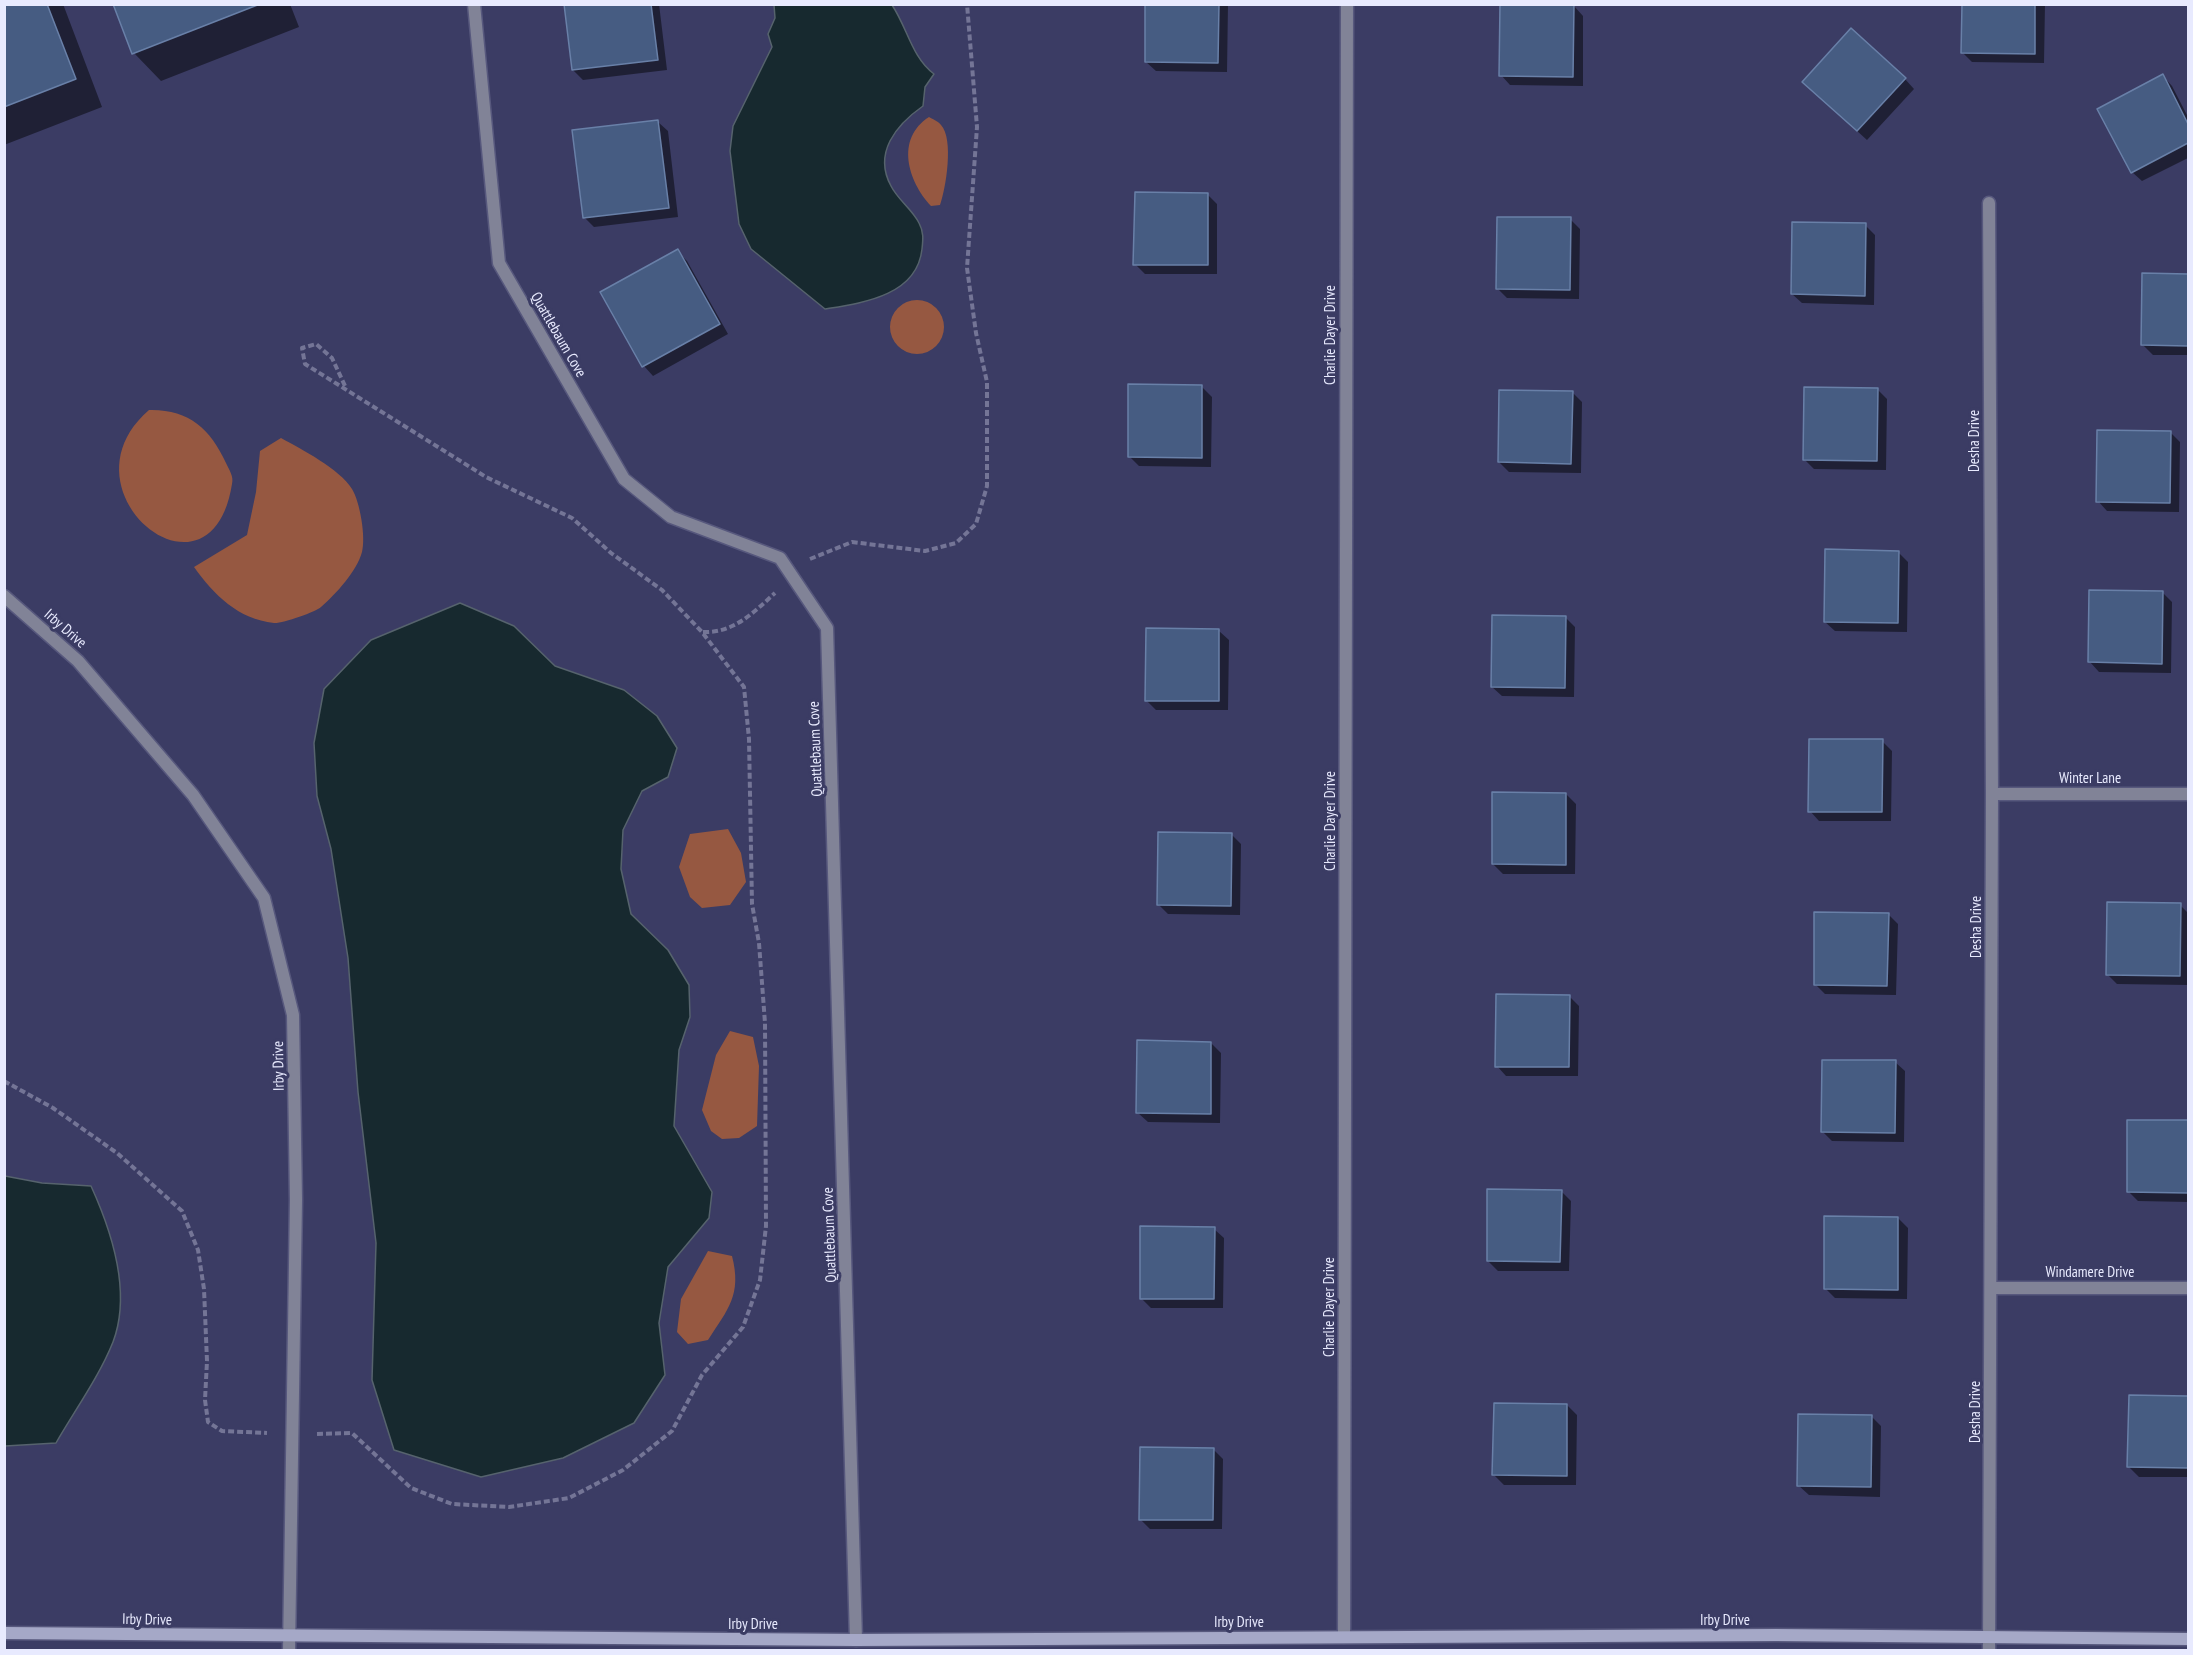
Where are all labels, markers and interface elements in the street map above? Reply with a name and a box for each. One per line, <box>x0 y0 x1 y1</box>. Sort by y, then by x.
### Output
street label: Charlie Dayer Drive <box>1322 285 1340 385</box>
street label: Quattlebaum Cove <box>526 289 590 381</box>
street label: Desha Drive <box>1966 410 1984 472</box>
street label: Irby Drive <box>40 606 90 652</box>
street label: Quattlebaum Cove <box>805 701 827 797</box>
street label: Winter Lane <box>2059 770 2121 788</box>
street label: Charlie Dayer Drive <box>1322 771 1340 871</box>
street label: Desha Drive <box>1968 896 1986 958</box>
street label: Irby Drive <box>270 1041 288 1091</box>
street label: Quattlebaum Cove <box>819 1187 841 1283</box>
street label: Charlie Dayer Drive <box>1321 1257 1339 1357</box>
street label: Windamere Drive <box>2045 1264 2135 1282</box>
street label: Desha Drive <box>1967 1381 1985 1443</box>
street label: Irby Drive <box>122 1611 172 1629</box>
street label: Irby Drive <box>1700 1612 1750 1630</box>
street label: Irby Drive <box>1214 1614 1264 1632</box>
street label: Irby Drive <box>728 1616 778 1634</box>

